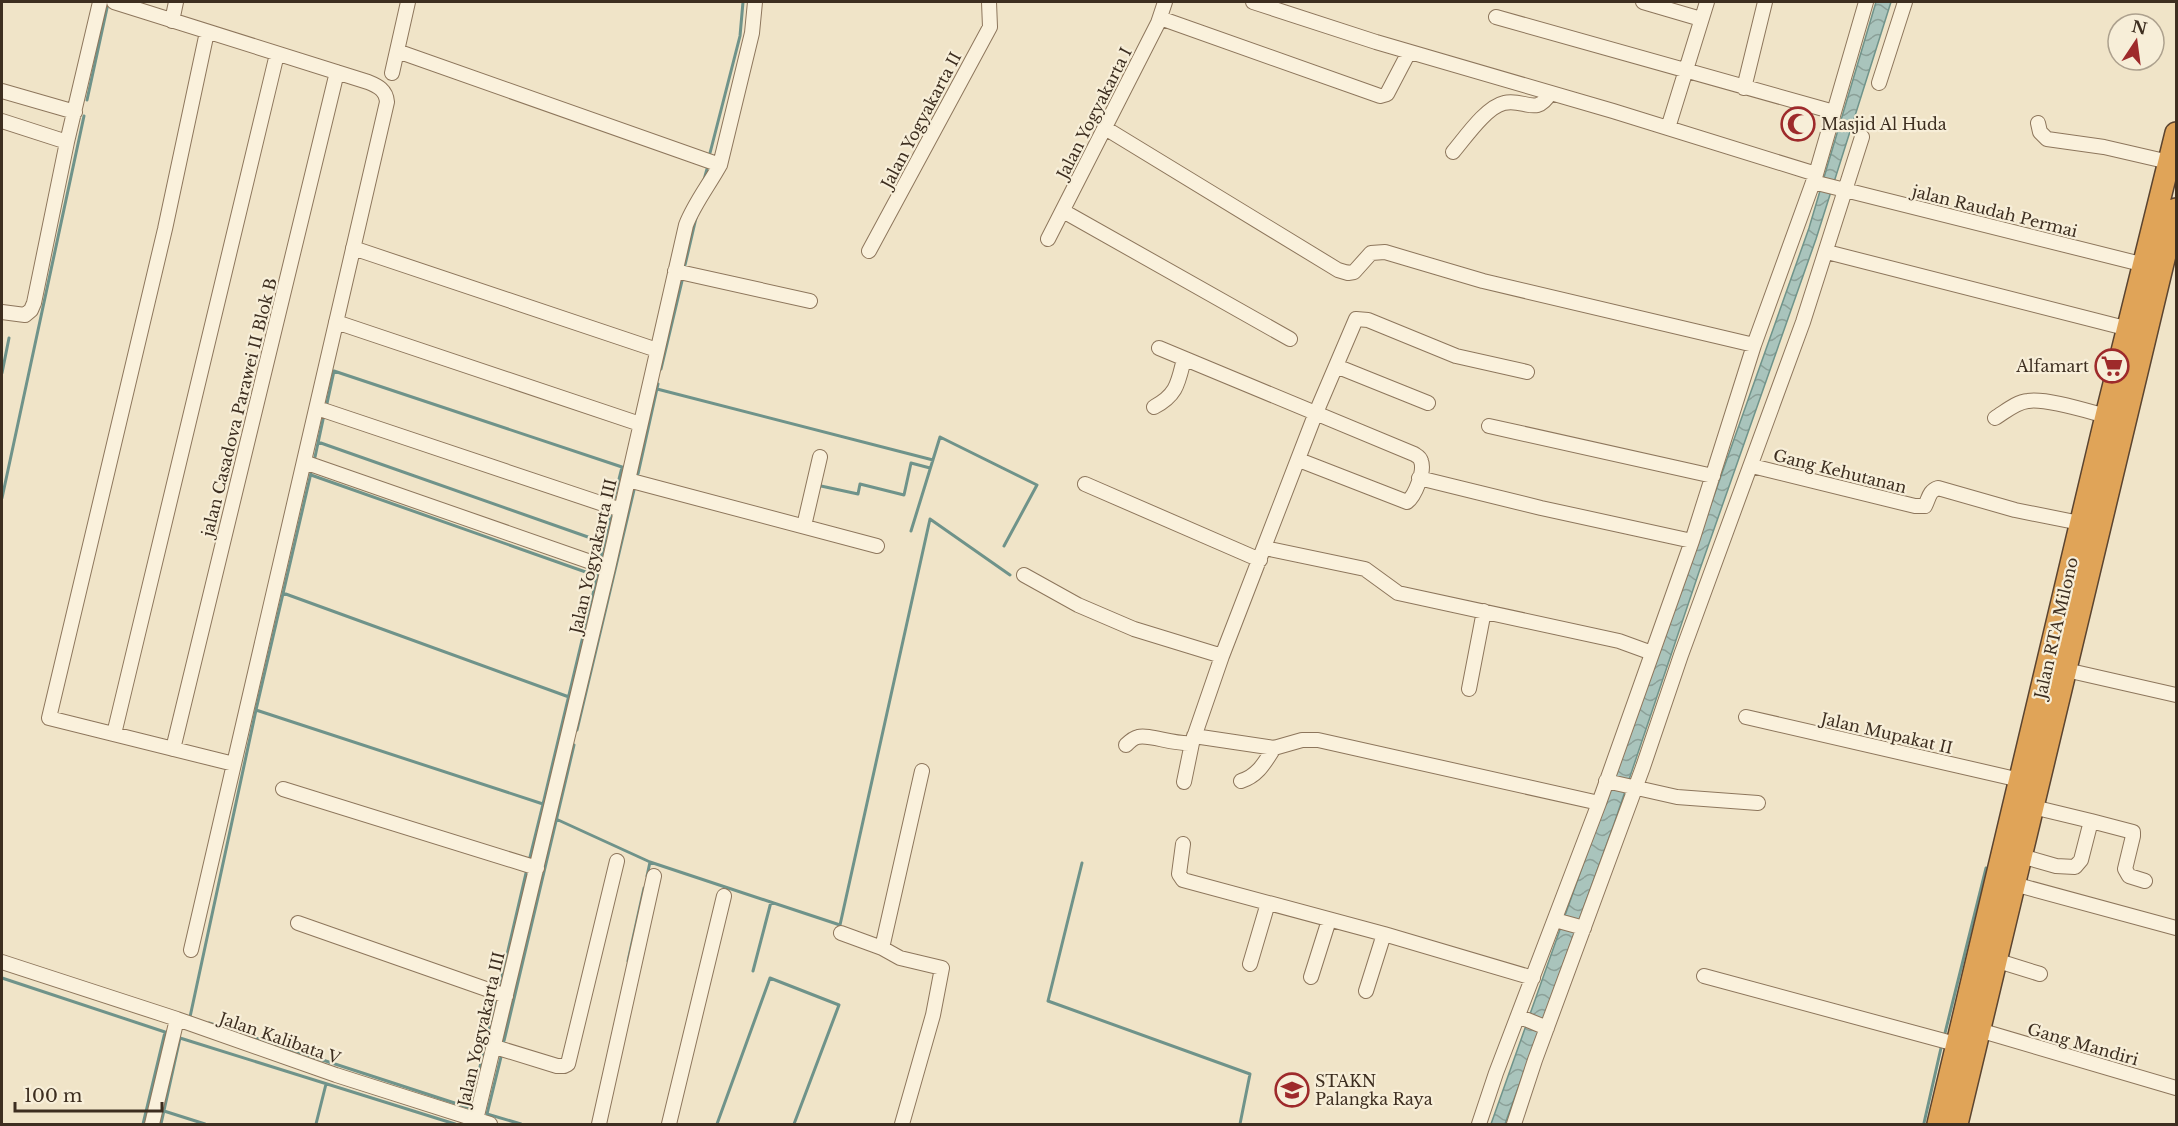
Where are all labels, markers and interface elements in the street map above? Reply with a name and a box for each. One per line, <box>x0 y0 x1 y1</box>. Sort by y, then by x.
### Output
north arrow <box>2106 12 2166 72</box>
text: N <box>2130 16 2149 39</box>
street label: Jalan Yogyakarta I <box>1051 44 1136 184</box>
street label: Jalan Yogyakarta II <box>876 48 965 193</box>
mosque icon: Masjid Al Huda <box>1780 106 1816 142</box>
place label: Masjid Al Huda <box>1821 114 1947 134</box>
street label: jalan Raudah Permai <box>1907 180 2080 241</box>
street label: jalan Casadova Parawei II Blok B <box>196 276 281 541</box>
supermarket icon: Alfamart <box>2094 348 2130 384</box>
place label: Alfamart <box>2015 356 2089 376</box>
street label: Gang Kehutanan <box>1771 445 1909 497</box>
street label: Jalan Yogyakarta III <box>565 477 621 637</box>
street label: Jalan RTA Milono <box>2030 555 2082 703</box>
street label: Jalan Mupakat II <box>1817 708 1955 758</box>
street label: Jalan Yogyakarta III <box>453 950 509 1110</box>
street label: Jalan Kalibata V <box>215 1007 344 1068</box>
street label: Gang Mandiri <box>2025 1019 2141 1070</box>
place label: STAKN Palangka Raya <box>1315 1071 1433 1109</box>
school or university icon: STAKN Palangka Raya <box>1274 1072 1310 1108</box>
scale bar <box>15 1075 162 1113</box>
text: 100 m <box>24 1085 82 1107</box>

